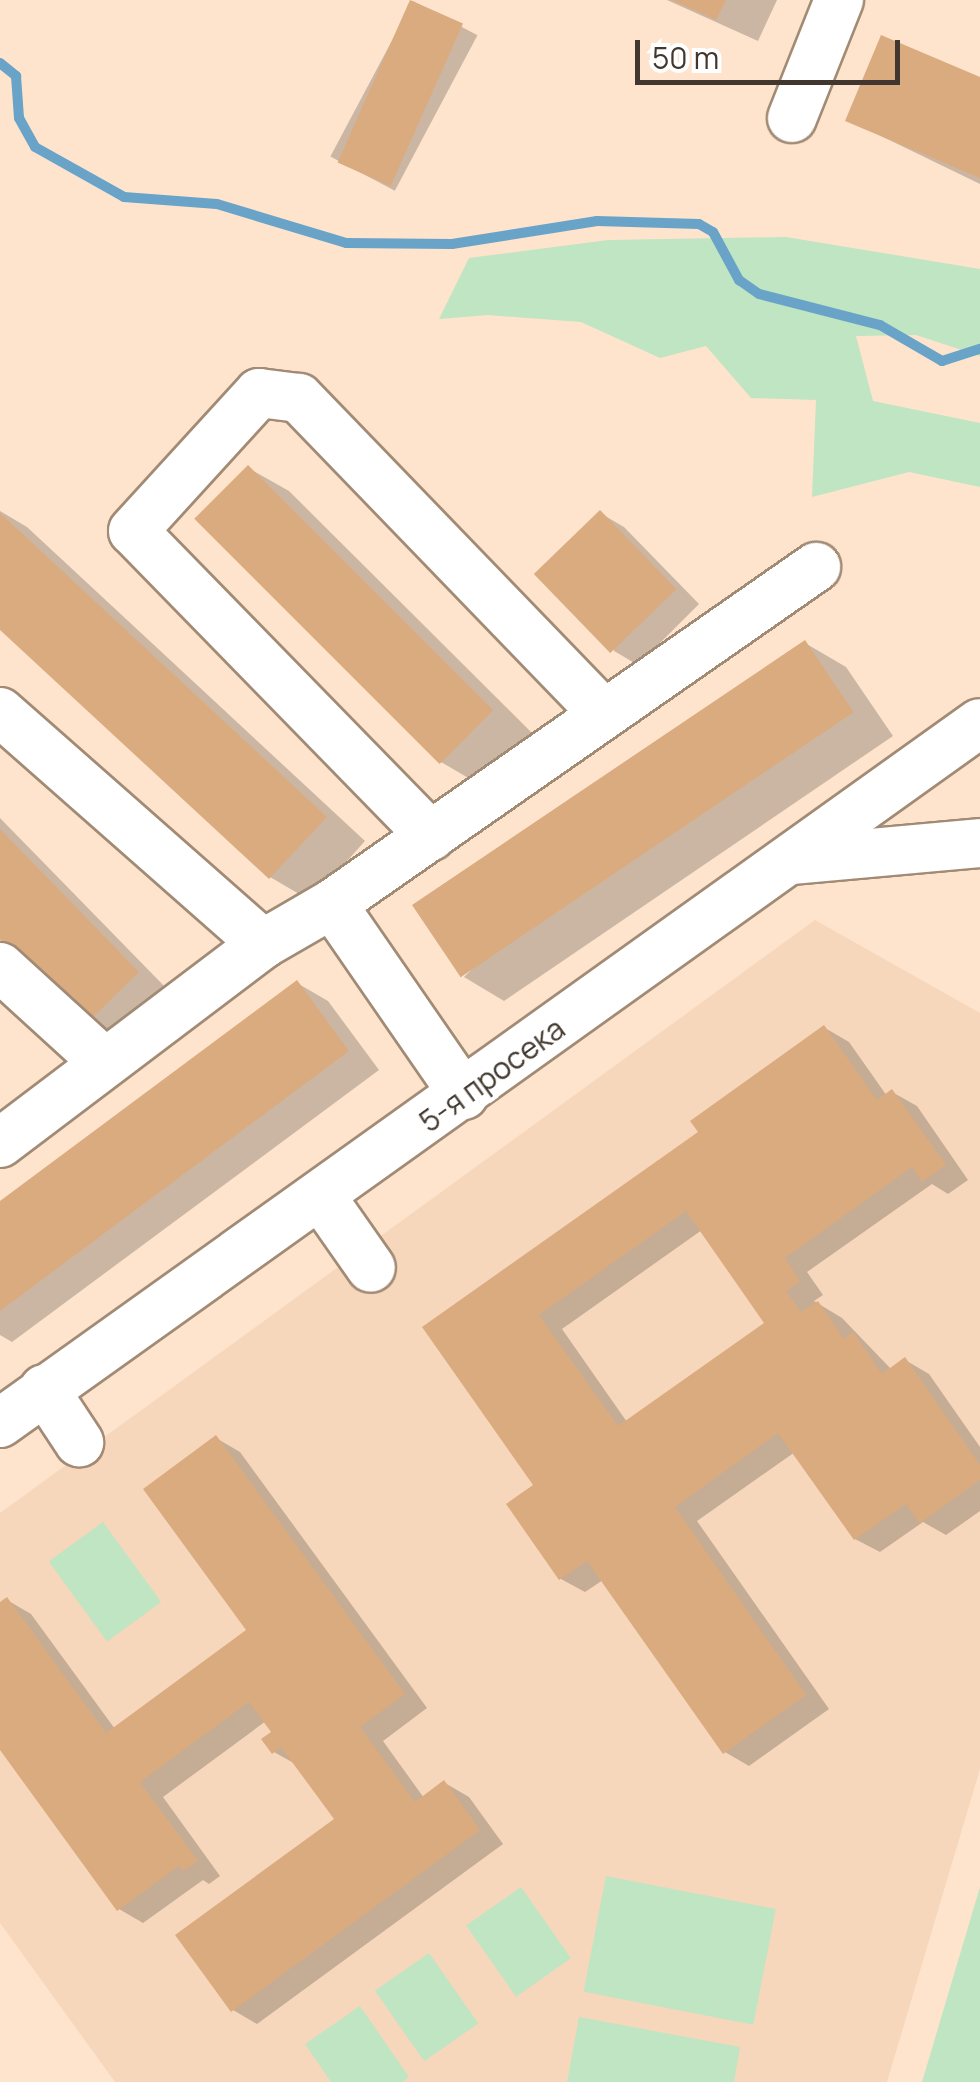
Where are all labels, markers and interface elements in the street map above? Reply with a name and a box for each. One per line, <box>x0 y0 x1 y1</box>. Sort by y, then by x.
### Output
scale bar <box>640 20 905 82</box>
text: 50 m <box>652 37 719 78</box>
street label: 5-я просека <box>412 1010 572 1140</box>

